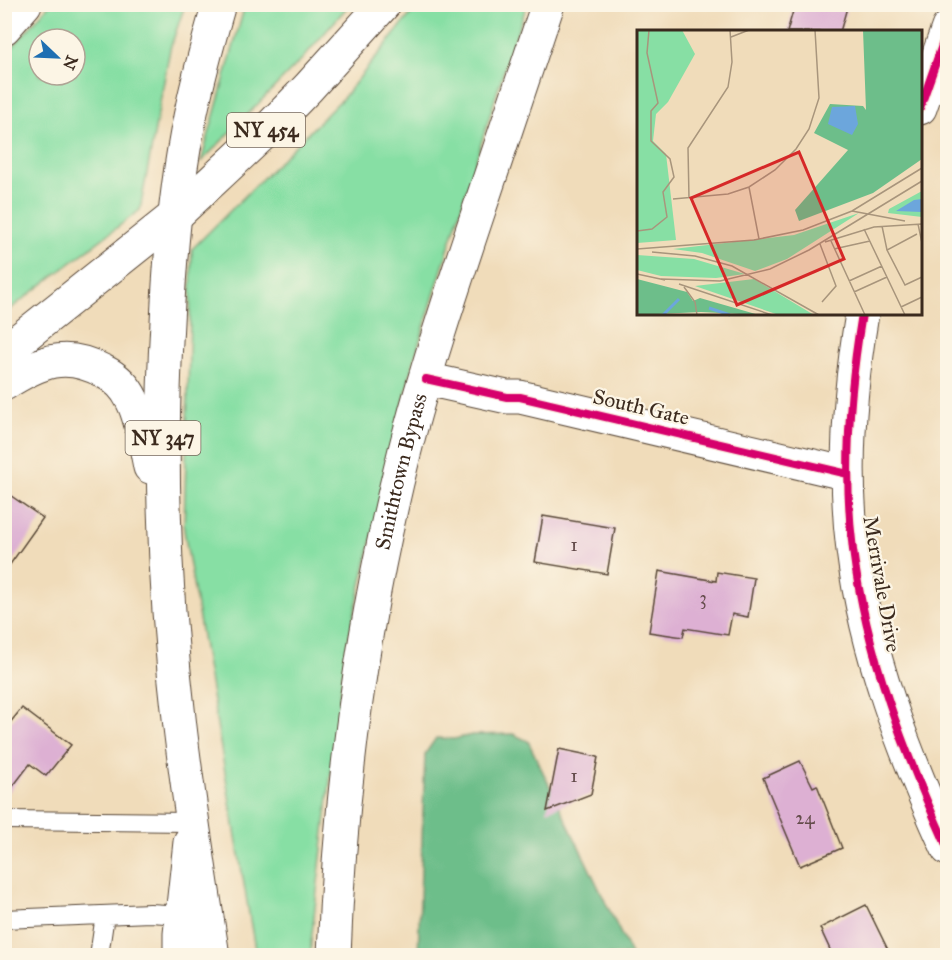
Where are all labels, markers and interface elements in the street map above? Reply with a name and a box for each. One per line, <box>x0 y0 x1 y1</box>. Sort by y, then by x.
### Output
north arrow <box>27 27 87 87</box>
inset map <box>637 30 922 315</box>
text: N <box>59 53 82 73</box>
road number: NY 454 <box>227 113 305 147</box>
street label: South Gate <box>590 383 692 431</box>
street label: Smithtown Bypass <box>369 390 433 552</box>
road number: NY 347 <box>126 421 201 455</box>
street label: Merrivale Drive <box>857 514 907 654</box>
house number: 1 <box>570 534 578 556</box>
house number: 3 <box>699 587 707 609</box>
house number: 1 <box>570 765 578 787</box>
house number: 24 <box>796 807 815 829</box>

